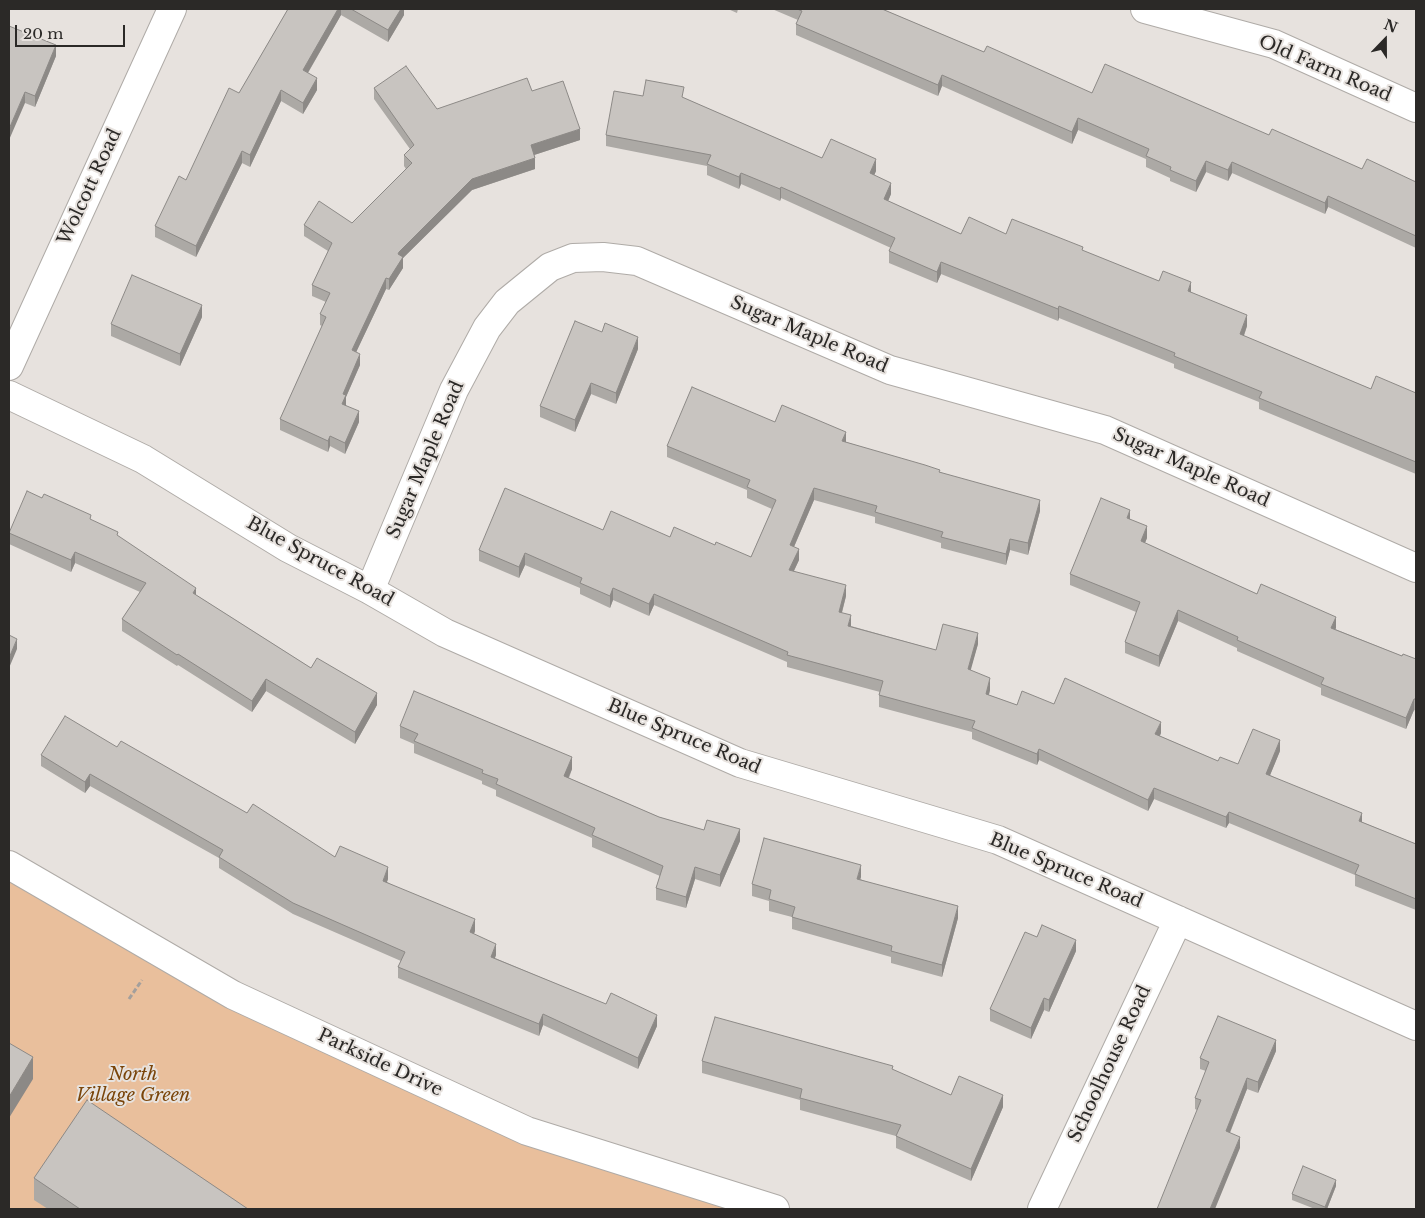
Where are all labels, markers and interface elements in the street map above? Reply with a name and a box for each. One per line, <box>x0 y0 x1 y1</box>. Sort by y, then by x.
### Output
scale bar <box>18 15 128 47</box>
north arrow <box>1360 15 1410 65</box>
text: N <box>1381 15 1400 37</box>
text: 20 m <box>23 24 63 43</box>
street label: Old Farm Road <box>1255 31 1395 107</box>
street label: Wolcott Road <box>54 126 126 248</box>
street label: Sugar Maple Road <box>727 292 891 378</box>
street label: Sugar Maple Road <box>383 378 469 542</box>
street label: Sugar Maple Road <box>1109 424 1273 512</box>
street label: Blue Spruce Road <box>243 513 397 611</box>
street label: Blue Spruce Road <box>604 695 764 779</box>
street label: Blue Spruce Road <box>986 829 1146 913</box>
street label: Schoolhouse Road <box>1064 982 1156 1146</box>
street label: Parkside Drive <box>314 1025 446 1101</box>
park label: North Village Green <box>76 1064 190 1106</box>

